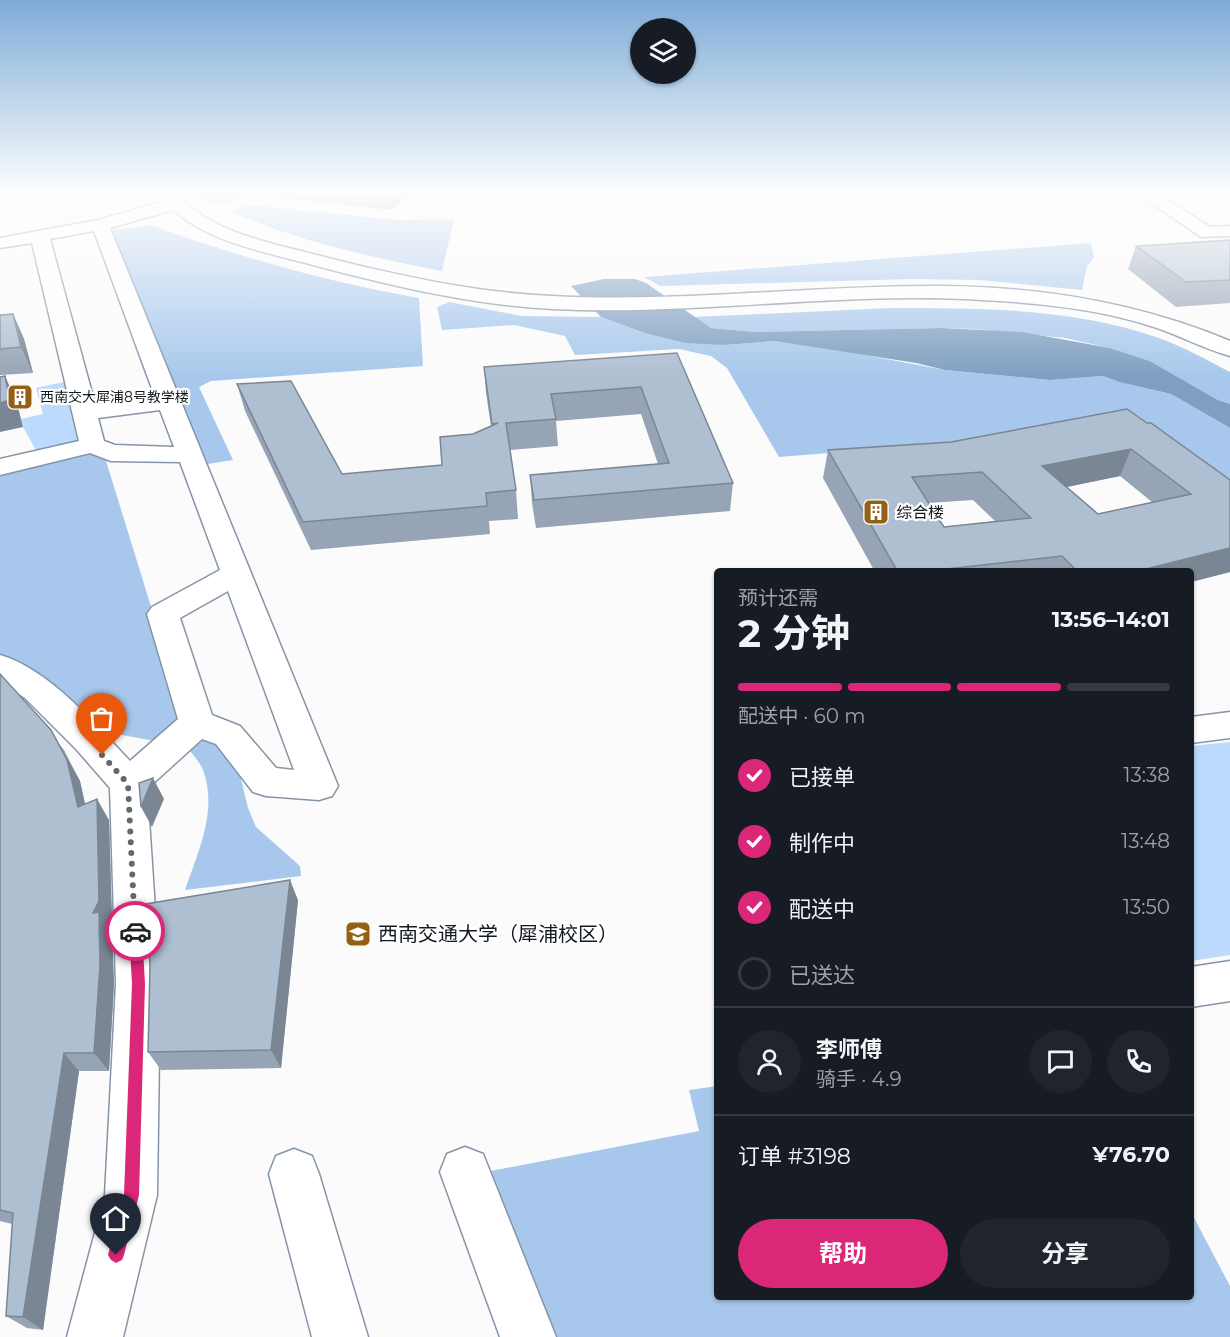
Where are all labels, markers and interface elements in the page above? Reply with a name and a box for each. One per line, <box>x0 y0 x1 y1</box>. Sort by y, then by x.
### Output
map controls <box>630 18 696 84</box>
button: layers <box>630 18 696 84</box>
building icon: 西南交大犀浦8号教学楼 <box>5 382 35 412</box>
place label: 西南交大犀浦8号教学楼 <box>40 388 189 406</box>
building icon: 综合楼 <box>861 497 891 527</box>
place label: 综合楼 <box>896 503 944 522</box>
text: 预计还需 <box>738 586 818 610</box>
text: 13:56–14:01 <box>1052 606 1170 633</box>
text: 2 分钟 <box>738 609 850 657</box>
pin <box>76 693 127 755</box>
icon: bag <box>85 702 118 735</box>
text: 配送中 · 60 m <box>738 704 865 728</box>
icon: check <box>738 759 771 792</box>
text: 13:38 <box>1123 763 1170 787</box>
text: 已接单 <box>789 764 855 791</box>
icon: check <box>738 825 771 858</box>
text: 13:48 <box>1121 829 1170 853</box>
text: 制作中 <box>789 830 855 857</box>
icon: check <box>738 891 771 924</box>
text: 13:50 <box>1123 895 1170 919</box>
text: 配送中 <box>789 896 855 923</box>
courier <box>105 901 165 961</box>
icon: car <box>119 915 152 948</box>
school or university icon: 西南交通大学（犀浦校区） <box>343 919 373 949</box>
place label: 西南交通大学（犀浦校区） <box>378 922 618 946</box>
text: 已送达 <box>789 962 855 989</box>
button: person <box>738 1030 801 1093</box>
button: chat <box>1029 1030 1092 1093</box>
button: phone <box>1107 1030 1170 1093</box>
text: 李师傅 <box>816 1036 882 1063</box>
text: 骑手 · 4.9 <box>816 1067 902 1091</box>
text: ¥76.70 <box>1092 1141 1170 1168</box>
text: 订单 #3198 <box>738 1143 851 1170</box>
pin <box>90 1193 141 1255</box>
icon: home <box>99 1202 132 1235</box>
button: 帮助 <box>738 1219 948 1288</box>
button: 分享 <box>960 1219 1170 1288</box>

